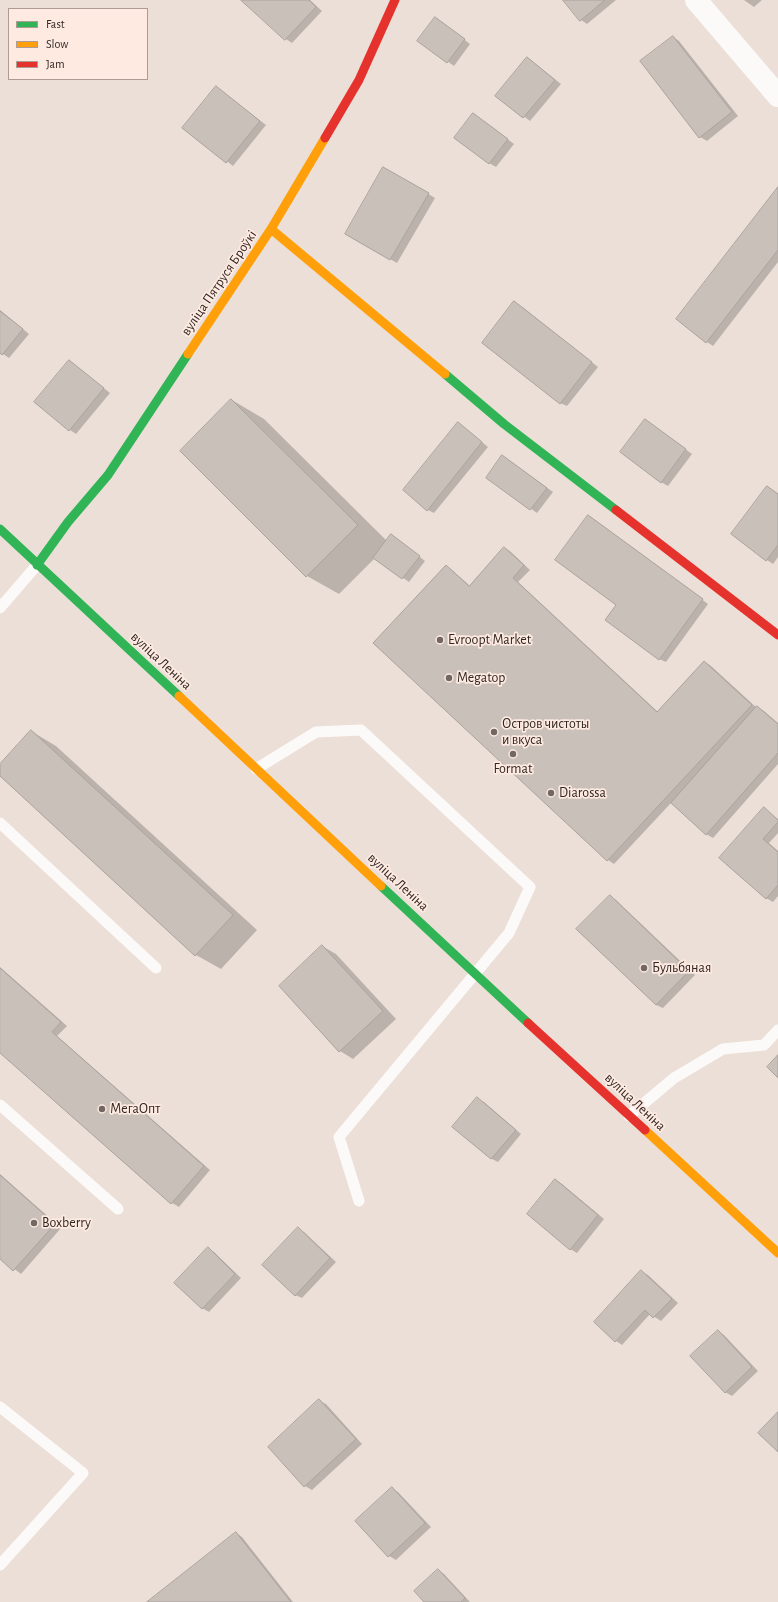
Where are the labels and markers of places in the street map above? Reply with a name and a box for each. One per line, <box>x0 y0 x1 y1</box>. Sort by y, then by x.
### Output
place label: Evroopt Market <box>448 632 531 648</box>
marker: Evroopt Market <box>435 635 445 645</box>
place label: Megatop <box>457 670 505 686</box>
marker: Megatop <box>444 673 454 683</box>
place label: Остров чистоты и вкуса <box>502 716 589 748</box>
marker: Остров чистоты и вкуса <box>489 727 499 737</box>
marker: Format <box>508 749 518 759</box>
place label: Format <box>494 761 532 777</box>
place label: Diarossa <box>559 785 606 801</box>
marker: Diarossa <box>546 788 556 798</box>
place label: Бульбяная <box>652 960 711 976</box>
marker: Бульбяная <box>639 963 649 973</box>
place label: МегаОпт <box>110 1101 160 1117</box>
marker: МегаОпт <box>97 1104 107 1114</box>
place label: Boxberry <box>42 1215 91 1231</box>
marker: Boxberry <box>29 1218 39 1228</box>

